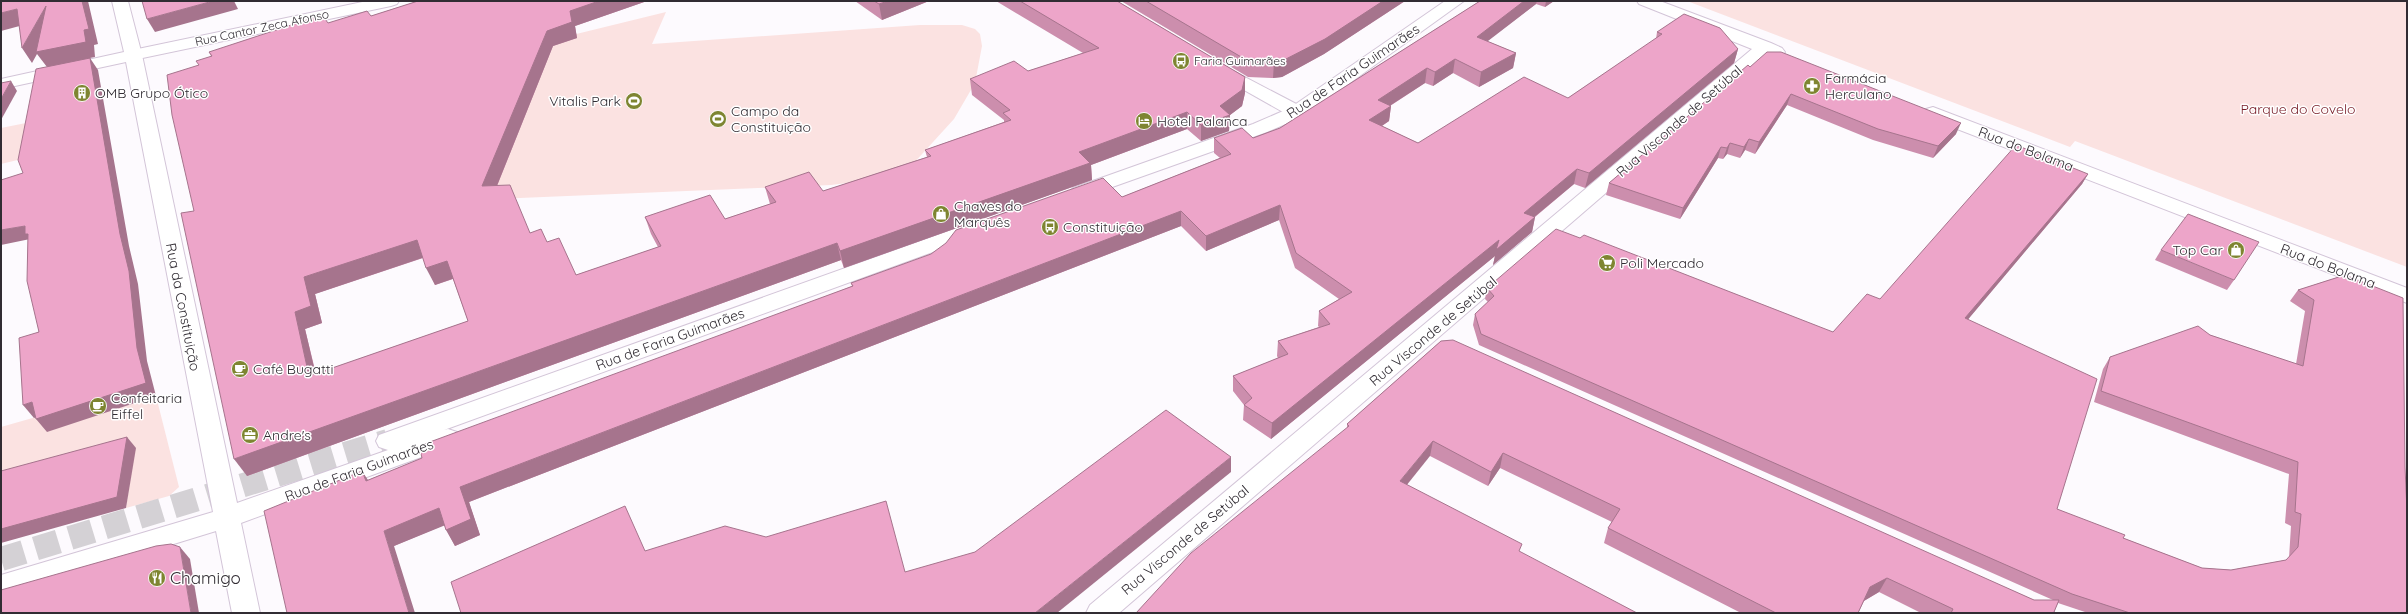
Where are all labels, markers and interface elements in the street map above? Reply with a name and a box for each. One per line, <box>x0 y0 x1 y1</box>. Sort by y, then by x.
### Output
street label: Rua Cantor Zeca Afonso <box>194 6 330 49</box>
street label: Rua de Faria Guimarães <box>1283 20 1423 122</box>
bus stop icon: Faria Guimarães <box>1171 51 1191 71</box>
place label: Faria Guimarães <box>1194 53 1286 68</box>
street label: Rua Visconde de Setúbal <box>1612 61 1746 181</box>
place label: Farmácia Herculano <box>1825 69 1892 103</box>
pharmacy icon: Farmácia Herculano <box>1802 76 1822 96</box>
building icon: OMB Grupo Ótico <box>72 83 92 103</box>
place label: OMB Grupo Ótico <box>95 84 208 102</box>
sports icon: Vitalis Park <box>624 91 644 111</box>
place label: Vitalis Park <box>549 92 621 110</box>
park label: Parque do Covelo <box>2240 100 2356 118</box>
place label: Campo da Constituição <box>731 102 811 136</box>
sports icon: Campo da Constituição <box>708 109 728 129</box>
hotel icon: Hotel Palanca <box>1134 111 1154 131</box>
place label: Hotel Palanca <box>1157 112 1247 130</box>
street label: Rua do Bolama <box>1976 123 2076 175</box>
place label: Chaves do Marquês <box>954 197 1022 231</box>
shop icon: Chaves do Marquês <box>931 204 951 224</box>
bus stop icon: Constituição <box>1040 217 1060 237</box>
place label: Constituição <box>1063 218 1143 236</box>
shop icon: Top Car <box>2226 240 2246 260</box>
street label: Rua do Bolama <box>2278 240 2378 292</box>
street label: Rua da Constituição <box>162 241 204 373</box>
place label: Top Car <box>2172 241 2224 259</box>
supermarket icon: Poli Mercado <box>1597 253 1617 273</box>
place label: Poli Mercado <box>1620 254 1704 272</box>
street label: Rua Visconde de Setúbal <box>1365 272 1501 390</box>
street label: Rua de Faria Guimarães <box>593 304 747 374</box>
cafe icon: Café Bugatti <box>230 359 250 379</box>
place label: Café Bugatti <box>253 360 333 378</box>
place label: Confeitaria Eiffel <box>111 389 182 423</box>
cafe icon: Confeitaria Eiffel <box>88 396 108 416</box>
office icon: Andre's <box>240 425 260 445</box>
place label: Andre's <box>263 426 311 444</box>
street label: Rua de Faria Guimarães <box>282 435 436 505</box>
street label: Rua Visconde de Setúbal <box>1117 481 1253 599</box>
place label: Chamigo <box>170 567 241 588</box>
restaurant icon: Chamigo <box>147 568 167 588</box>

